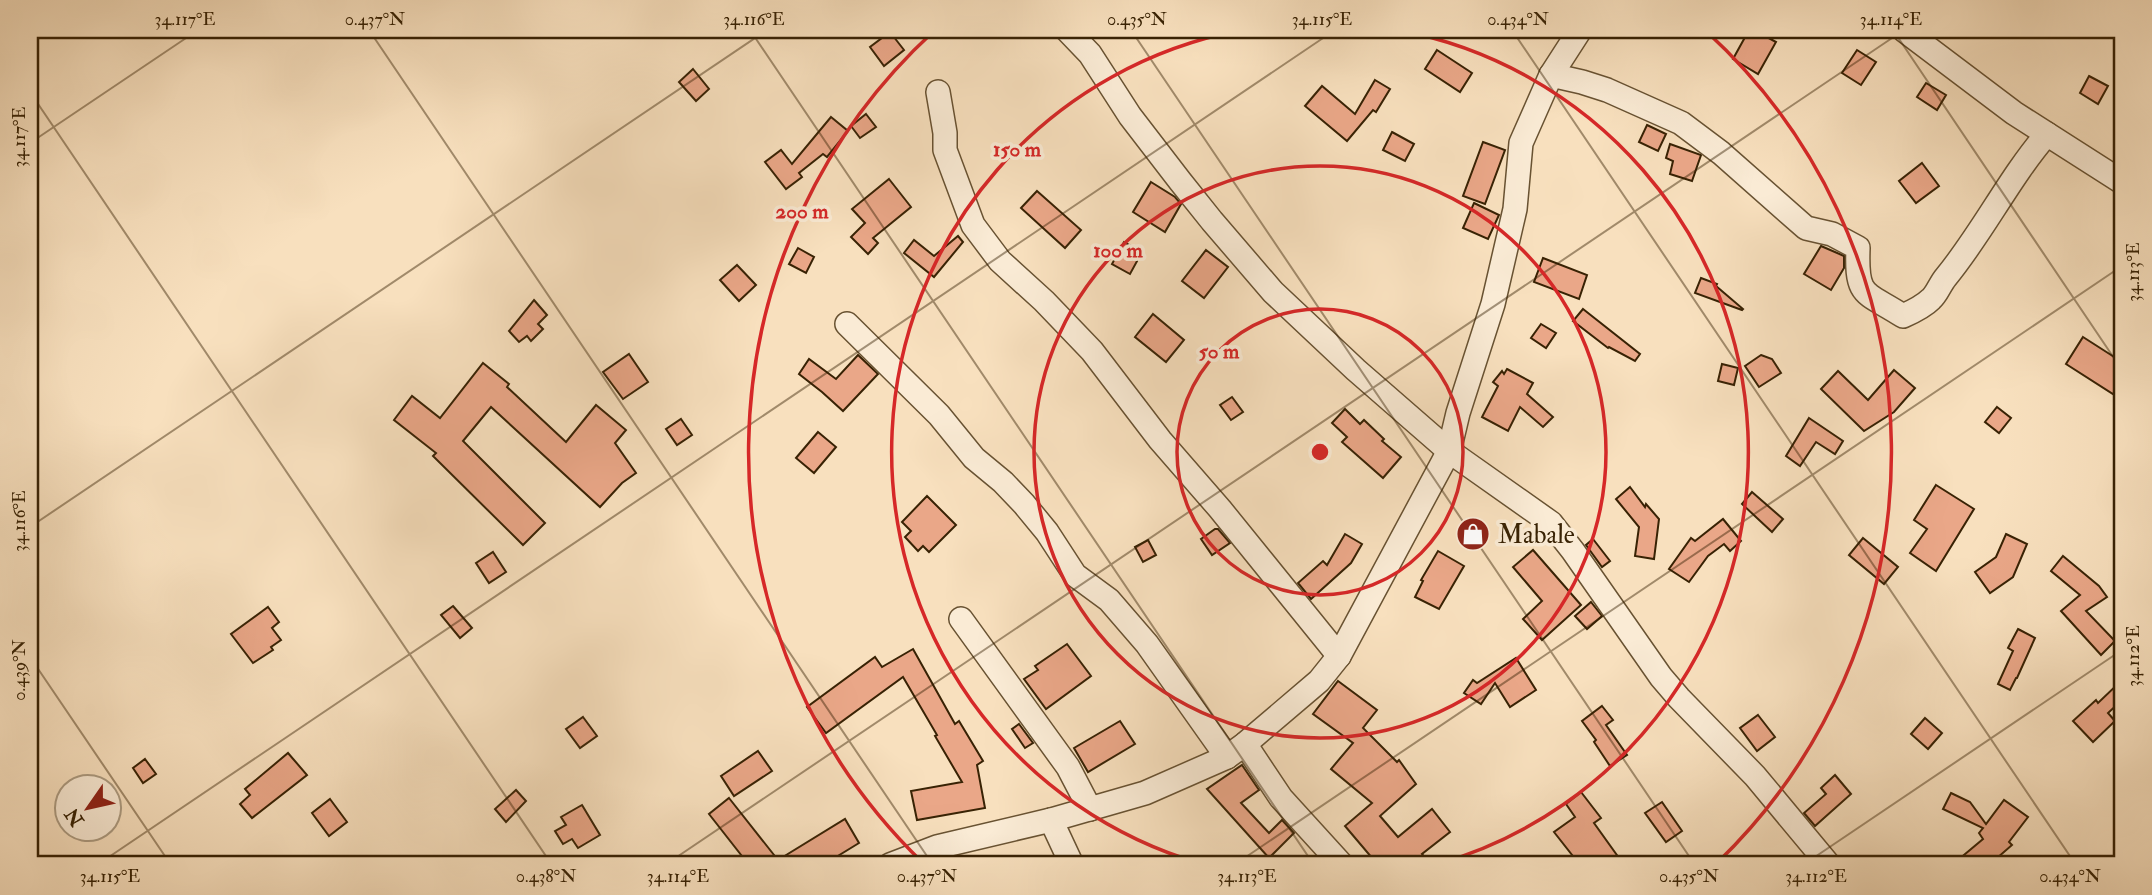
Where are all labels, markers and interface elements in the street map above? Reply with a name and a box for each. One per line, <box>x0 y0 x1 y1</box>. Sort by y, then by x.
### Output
text: 34.117°E <box>155 8 215 31</box>
text: 0.437°N <box>345 8 405 31</box>
text: 34.116°E <box>723 8 785 31</box>
text: 0.435°N <box>1107 8 1167 31</box>
text: 34.115°E <box>1292 8 1352 31</box>
text: 0.434°N <box>1487 8 1549 31</box>
text: 34.114°E <box>1860 8 1922 31</box>
text: 34.117°E <box>8 107 31 167</box>
text: 150 m <box>993 136 1042 163</box>
text: 200 m <box>776 198 829 225</box>
text: 100 m <box>1093 237 1144 264</box>
text: 34.113°E <box>2122 242 2145 302</box>
text: 50 m <box>1199 338 1240 365</box>
centre of rings <box>1308 440 1332 464</box>
text: 34.116°E <box>8 490 31 552</box>
shop icon: Mabale <box>1454 515 1492 553</box>
place label: Mabale <box>1498 519 1575 551</box>
text: 34.112°E <box>2122 625 2145 687</box>
text: 0.439°N <box>8 639 31 701</box>
north arrow <box>52 772 122 842</box>
text: N <box>59 802 90 832</box>
text: 34.115°E <box>80 865 140 888</box>
text: 0.438°N <box>516 865 576 888</box>
text: 34.114°E <box>647 865 709 888</box>
text: 0.437°N <box>897 865 957 888</box>
text: 34.113°E <box>1217 865 1277 888</box>
text: 0.435°N <box>1659 865 1719 888</box>
text: 34.112°E <box>1785 865 1847 888</box>
text: 0.434°N <box>2039 865 2101 888</box>

